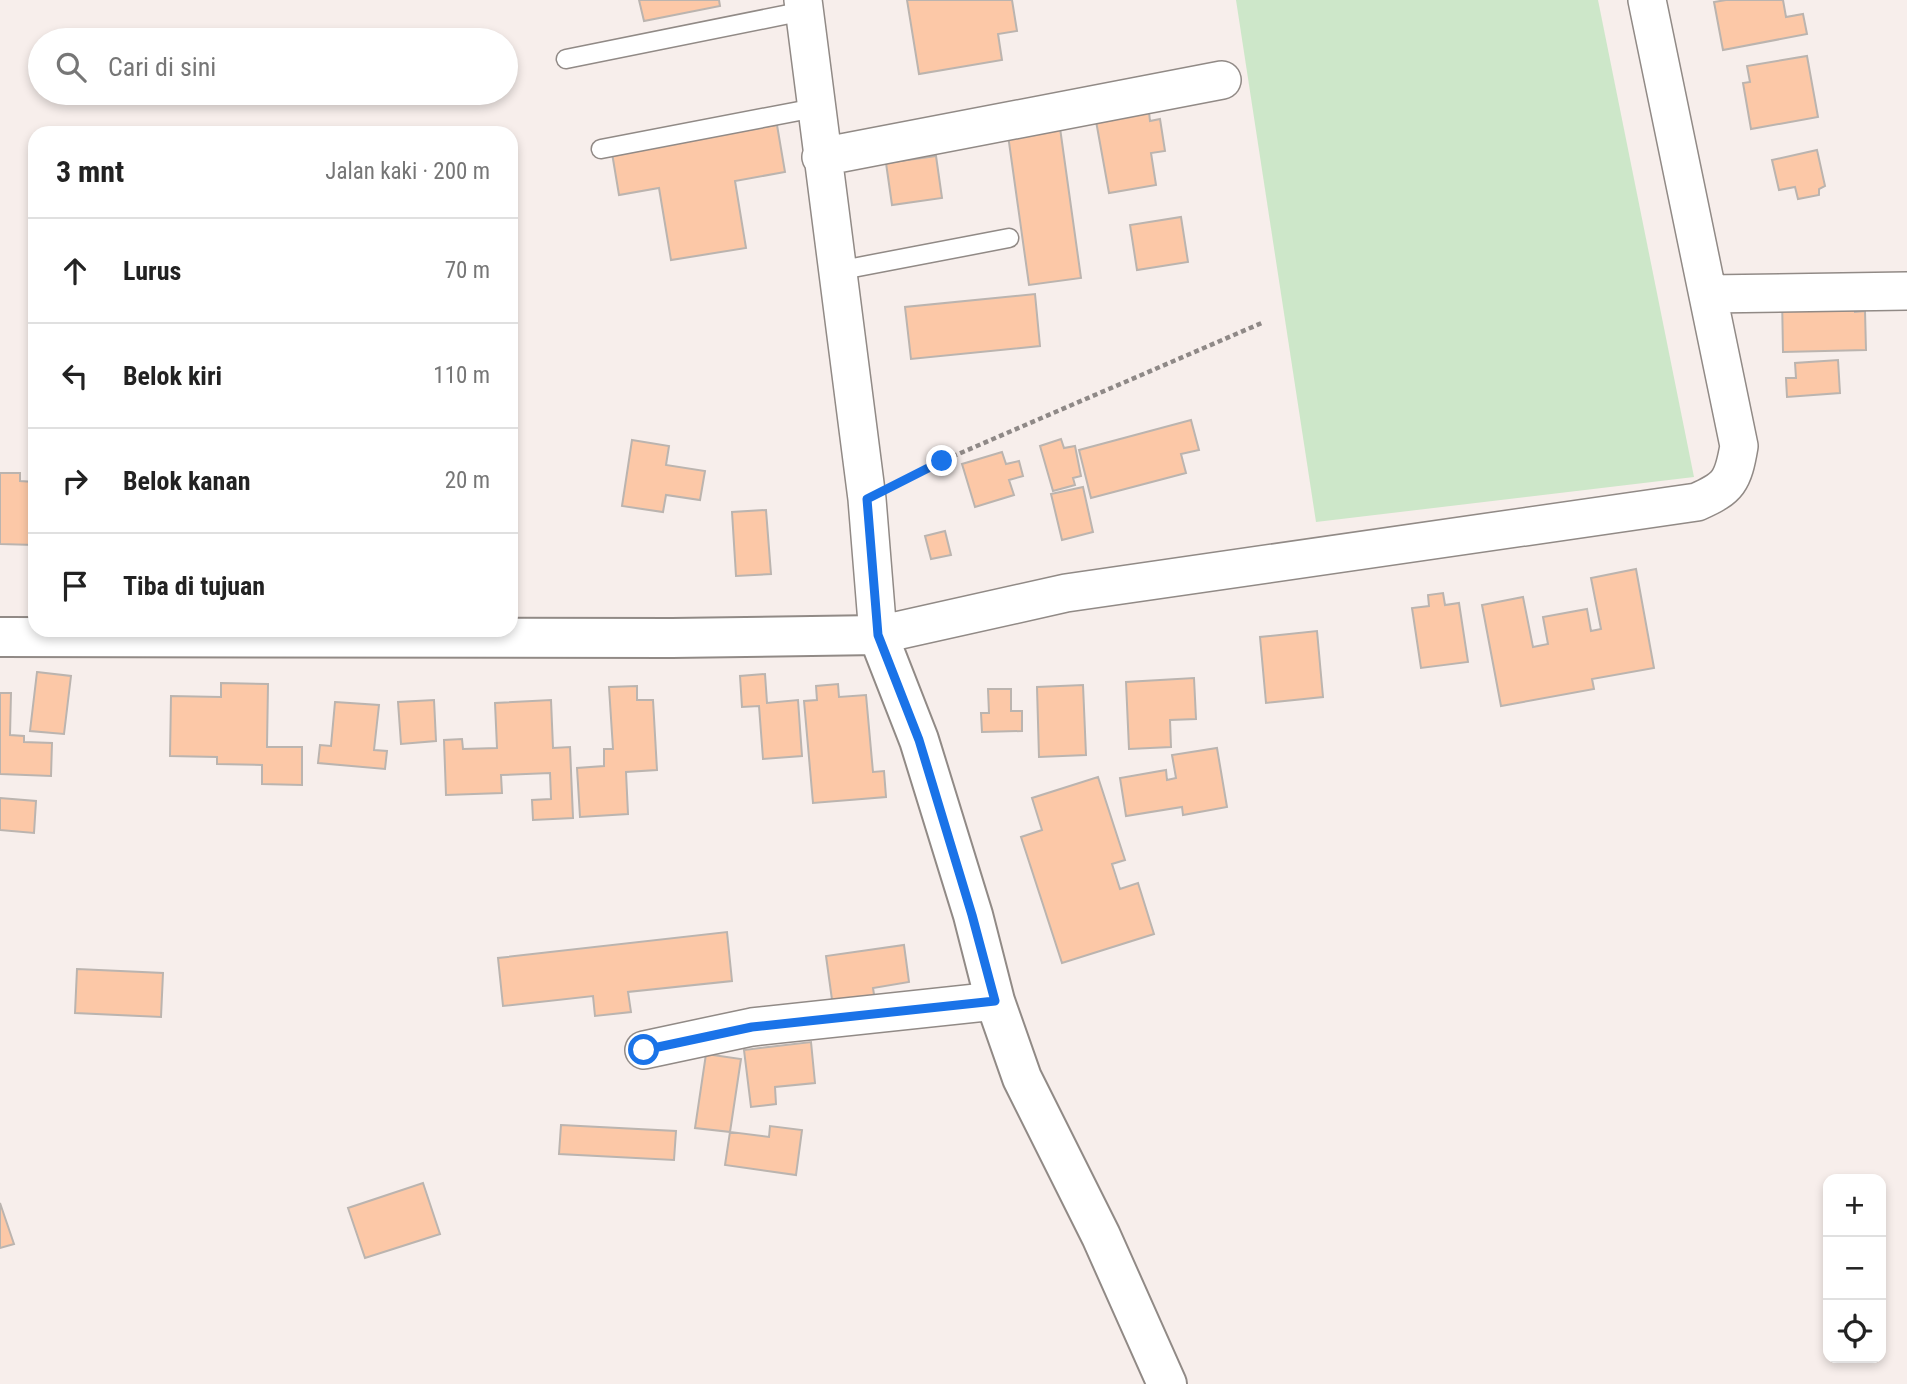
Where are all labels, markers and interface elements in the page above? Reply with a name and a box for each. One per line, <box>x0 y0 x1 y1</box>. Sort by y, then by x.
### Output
search box <box>28 28 518 105</box>
icon: search <box>52 48 90 86</box>
text: Cari di sini <box>108 52 216 82</box>
text: 3 mnt <box>56 154 124 189</box>
text: Jalan kaki · 200 m <box>325 158 490 185</box>
icon: ahead <box>56 252 94 290</box>
text: Lurus <box>123 256 181 286</box>
text: 70 m <box>445 257 490 284</box>
icon: left <box>56 357 94 395</box>
text: Belok kiri <box>123 361 222 391</box>
text: 110 m <box>433 362 490 389</box>
route end <box>926 445 957 476</box>
icon: right <box>56 462 94 500</box>
text: Belok kanan <box>123 466 250 496</box>
text: 20 m <box>445 467 490 494</box>
icon: arrive <box>56 567 94 605</box>
text: Tiba di tujuan <box>123 571 265 601</box>
route start <box>628 1034 659 1065</box>
map controls <box>1823 1174 1886 1363</box>
button: + <box>1823 1174 1886 1237</box>
button: − <box>1823 1237 1886 1300</box>
button: locate <box>1823 1300 1886 1363</box>

